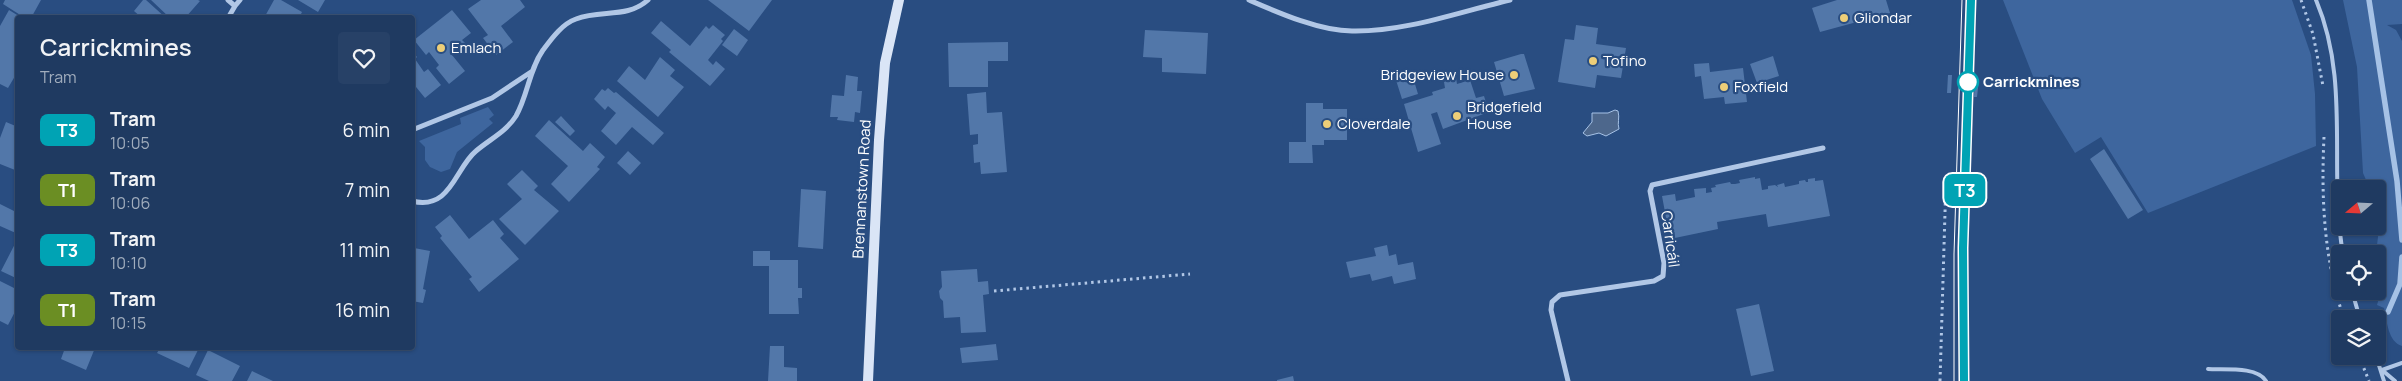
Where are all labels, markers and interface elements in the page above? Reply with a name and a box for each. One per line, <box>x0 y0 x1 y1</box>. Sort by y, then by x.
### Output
place label: Gliondar <box>1854 7 1913 28</box>
marker: Gliondar <box>1838 12 1850 24</box>
text: Carrickmines <box>40 30 192 63</box>
button: heart <box>338 32 390 84</box>
place label: Emlach <box>451 37 501 58</box>
marker: Emlach <box>435 42 447 54</box>
place label: Tofino <box>1603 50 1647 71</box>
marker: Tofino <box>1587 55 1599 67</box>
place label: Bridgeview House <box>1381 64 1504 85</box>
text: Tram <box>40 66 77 88</box>
marker: Bridgeview House <box>1508 69 1520 81</box>
marker: Carrickmines <box>1957 71 1979 93</box>
place label: Carrickmines <box>1983 71 2080 92</box>
place label: Foxfield <box>1734 76 1788 97</box>
marker: Foxfield <box>1718 81 1730 93</box>
place label: Bridgefield House <box>1467 96 1542 134</box>
text: Tram <box>110 106 156 132</box>
marker: Bridgefield House <box>1451 110 1463 122</box>
place label: Cloverdale <box>1337 113 1411 134</box>
text: 6 min <box>343 117 390 143</box>
text: T3 <box>57 118 78 142</box>
marker: Cloverdale <box>1321 118 1333 130</box>
street label: Brennanstown Road <box>847 119 876 259</box>
text: 10:05 <box>110 132 150 154</box>
text: Tram <box>110 166 156 192</box>
line badge: T3 <box>1942 174 1988 206</box>
text: 7 min <box>345 177 390 203</box>
text: T1 <box>58 178 77 202</box>
text: T3 <box>1954 178 1976 202</box>
north arrow <box>2331 180 2386 235</box>
map controls <box>2331 180 2386 365</box>
text: 10:06 <box>110 192 150 214</box>
street label: Carricáil <box>1656 209 1685 269</box>
text: Tram <box>110 226 156 252</box>
text: 11 min <box>340 237 390 263</box>
text: T3 <box>57 238 78 262</box>
button: locate <box>2331 245 2386 300</box>
text: 10:10 <box>110 252 147 274</box>
text: Tram <box>110 286 156 312</box>
text: 16 min <box>335 297 390 323</box>
text: T1 <box>58 298 77 322</box>
button: layers <box>2331 310 2386 365</box>
text: 10:15 <box>110 312 146 334</box>

